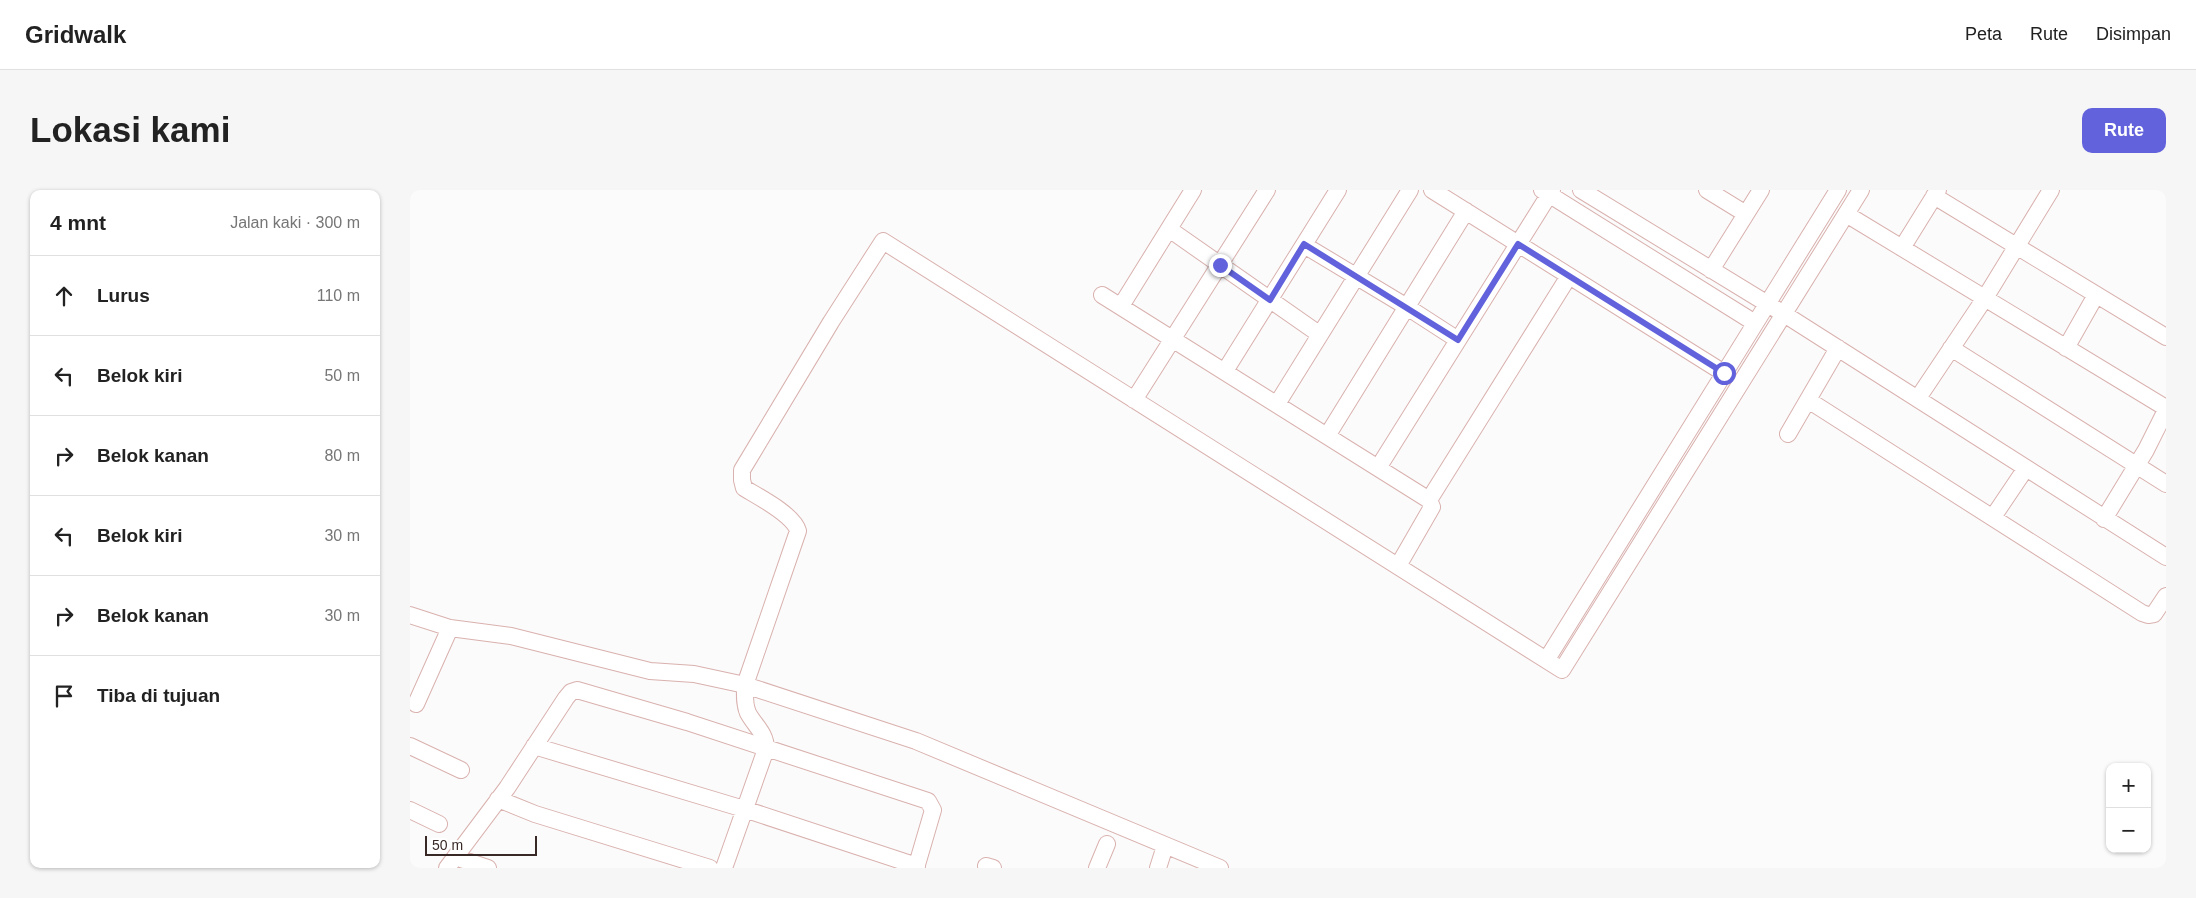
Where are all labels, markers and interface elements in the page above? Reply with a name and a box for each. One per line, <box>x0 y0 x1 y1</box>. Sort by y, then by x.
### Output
text: Gridwalk <box>25 21 126 48</box>
text: Peta <box>1965 24 2002 44</box>
text: Rute <box>2030 24 2068 44</box>
text: Disimpan <box>2096 24 2171 44</box>
button: Rute <box>2082 108 2166 153</box>
text: Lokasi kami <box>30 110 230 149</box>
text: 4 mnt <box>50 211 106 234</box>
text: Jalan kaki · 300 m <box>230 214 360 231</box>
route end <box>1209 254 1232 277</box>
icon: ahead <box>50 282 78 310</box>
text: Lurus <box>97 285 150 306</box>
text: 110 m <box>317 287 360 304</box>
icon: left <box>50 362 78 390</box>
route start <box>1713 362 1736 385</box>
text: Belok kiri <box>97 365 183 386</box>
text: 50 m <box>324 367 360 384</box>
icon: right <box>50 442 78 470</box>
text: Belok kanan <box>97 445 209 466</box>
text: 80 m <box>324 447 360 464</box>
icon: left <box>50 522 78 550</box>
text: Belok kiri <box>97 525 183 546</box>
text: 30 m <box>324 527 360 544</box>
icon: right <box>50 602 78 630</box>
text: Belok kanan <box>97 605 209 626</box>
text: 30 m <box>324 607 360 624</box>
icon: arrive <box>50 682 78 710</box>
text: Tiba di tujuan <box>97 685 220 706</box>
map controls <box>2106 763 2151 853</box>
button: + <box>2106 763 2151 808</box>
button: − <box>2106 808 2151 853</box>
scale bar <box>425 833 538 856</box>
text: 50 m <box>432 837 463 853</box>

